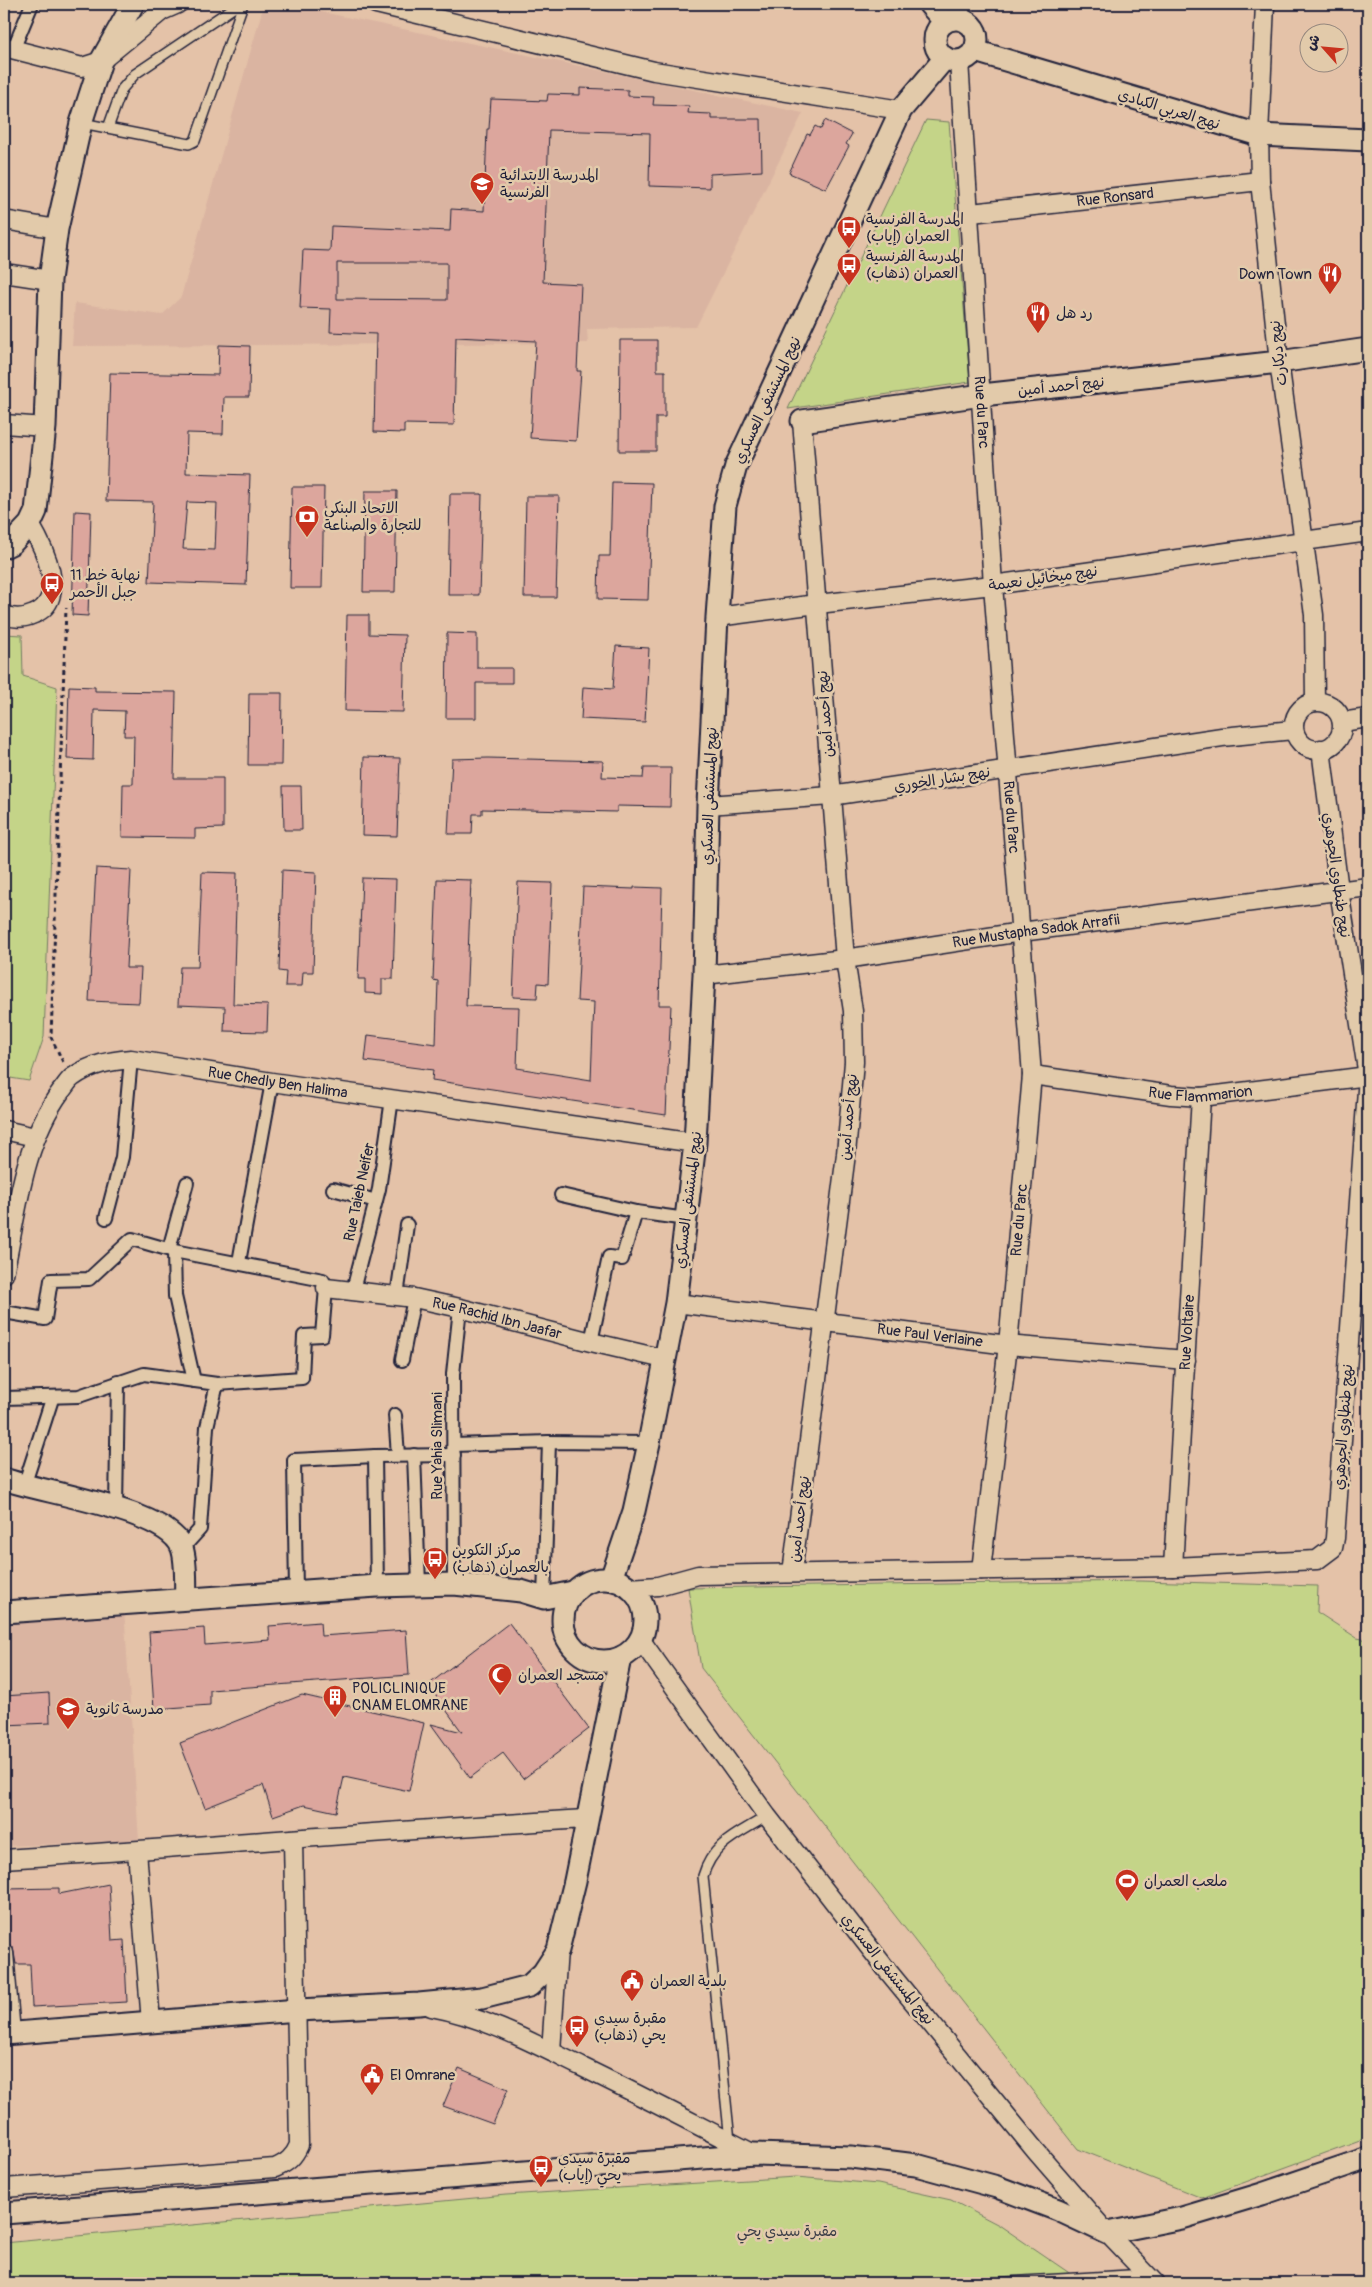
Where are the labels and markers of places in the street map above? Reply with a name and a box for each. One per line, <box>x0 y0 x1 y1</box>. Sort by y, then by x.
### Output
place label: المدرسة الابتدائية الفرنسية <box>500 166 599 202</box>
school or university icon: المدرسة الابتدائية الفرنسية <box>469 171 495 205</box>
place label: المدرسة الفرنسية العمران (إياب) <box>866 210 964 246</box>
bus stop icon: المدرسة الفرنسية العمران (إياب) <box>836 215 862 249</box>
place label: المدرسة الفرنسية العمران (ذهاب) <box>866 247 964 283</box>
bus stop icon: المدرسة الفرنسية العمران (ذهاب) <box>836 252 862 286</box>
restaurant icon: Down Town <box>1317 261 1343 295</box>
place label: Down Town <box>1239 265 1312 284</box>
restaurant icon: رد هل <box>1025 300 1051 334</box>
place label: رد هل <box>1056 304 1093 323</box>
place label: الاتحاد البنكي للتجارة والصناعة <box>324 499 421 535</box>
bank icon: الاتحاد البنكي للتجارة والصناعة <box>294 504 320 538</box>
place label: نهاية خط 11 جبل الأحمر <box>68 566 140 602</box>
bus stop icon: نهاية خط 11 جبل الأحمر <box>39 571 65 605</box>
place label: مركز التكوين بالعمران (ذهاب) <box>452 1541 549 1577</box>
bus stop icon: مركز التكوين بالعمران (ذهاب) <box>422 1546 448 1580</box>
mosque icon: مسجد العمران <box>487 1662 513 1696</box>
place label: مسجد العمران <box>518 1666 604 1685</box>
place label: POLICLINIQUE CNAM ELOMRANE <box>352 1679 468 1715</box>
building icon: POLICLINIQUE CNAM ELOMRANE <box>322 1684 348 1718</box>
school or university icon: مدرسة ثانوية <box>55 1696 81 1730</box>
place label: مدرسة ثانوية <box>86 1700 164 1719</box>
sports icon: ملعب العمران <box>1114 1868 1140 1902</box>
place label: ملعب العمران <box>1144 1872 1228 1891</box>
public building icon: بلدية العمران <box>619 1968 645 2002</box>
place label: بلدية العمران <box>650 1972 727 1991</box>
place label: مقبرة سيدي يحي (ذهاب) <box>594 2009 667 2048</box>
bus stop icon: مقبرة سيدي يحي (ذهاب) <box>564 2014 590 2048</box>
public building icon: El Omrane <box>359 2062 385 2096</box>
place label: El Omrane <box>390 2066 456 2085</box>
place label: مقبرة سيدي يحي (إياب) <box>558 2149 631 2188</box>
bus stop icon: مقبرة سيدي يحي (إياب) <box>528 2154 554 2188</box>

